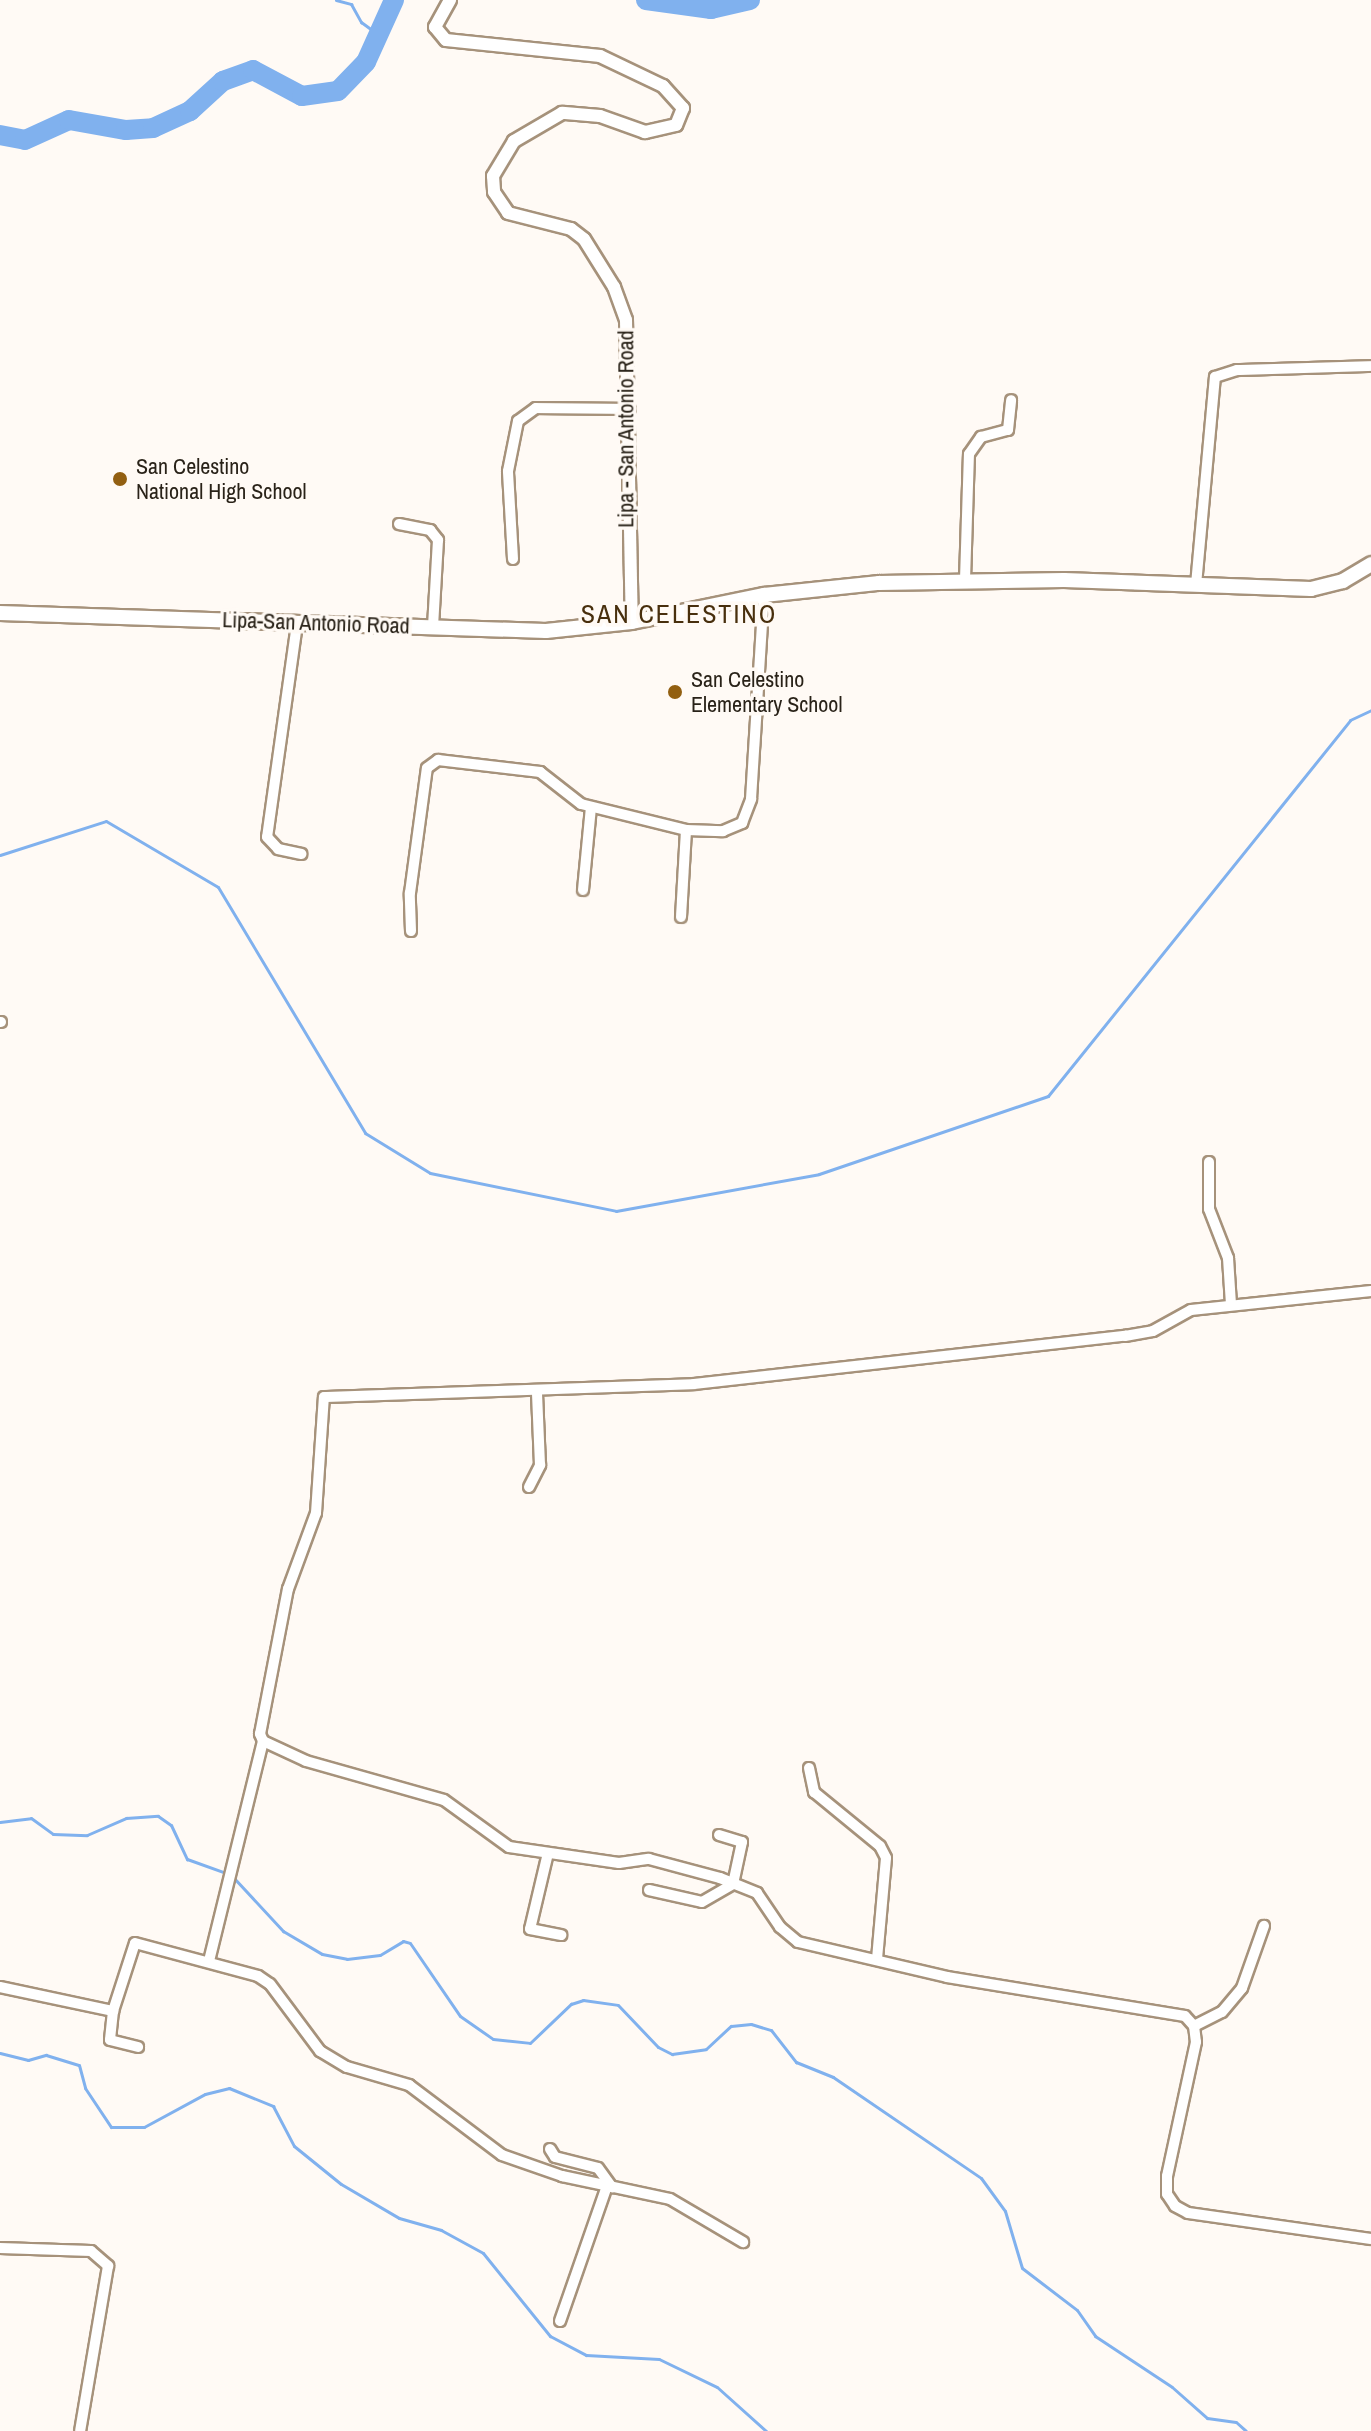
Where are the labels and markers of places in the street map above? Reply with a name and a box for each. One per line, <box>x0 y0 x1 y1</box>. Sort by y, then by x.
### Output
place label: San Celestino National High School <box>136 453 306 504</box>
marker: San Celestino National High School <box>111 470 129 488</box>
place label: San Celestino Elementary School <box>691 666 842 718</box>
marker: San Celestino Elementary School <box>666 683 684 701</box>

